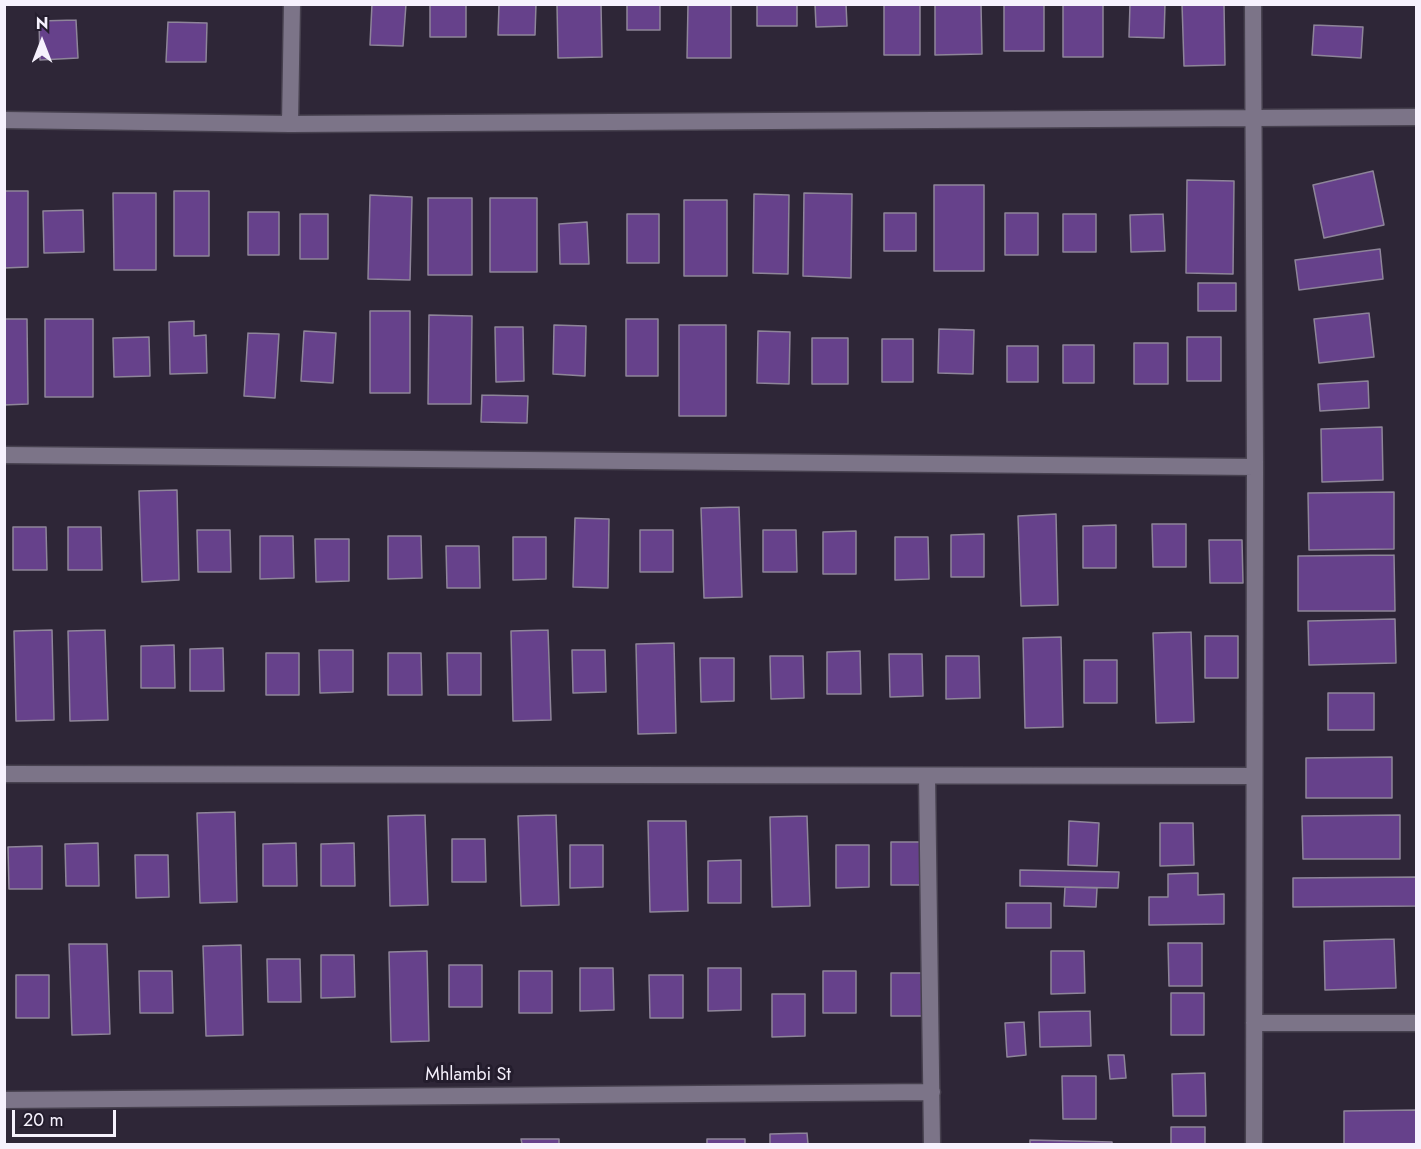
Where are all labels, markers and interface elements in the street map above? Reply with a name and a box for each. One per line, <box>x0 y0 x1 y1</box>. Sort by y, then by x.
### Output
north arrow <box>12 12 72 72</box>
text: N <box>36 12 48 35</box>
street label: Mhlambi St <box>425 1065 511 1087</box>
scale bar <box>15 1098 118 1136</box>
text: 20 m <box>23 1107 63 1133</box>

